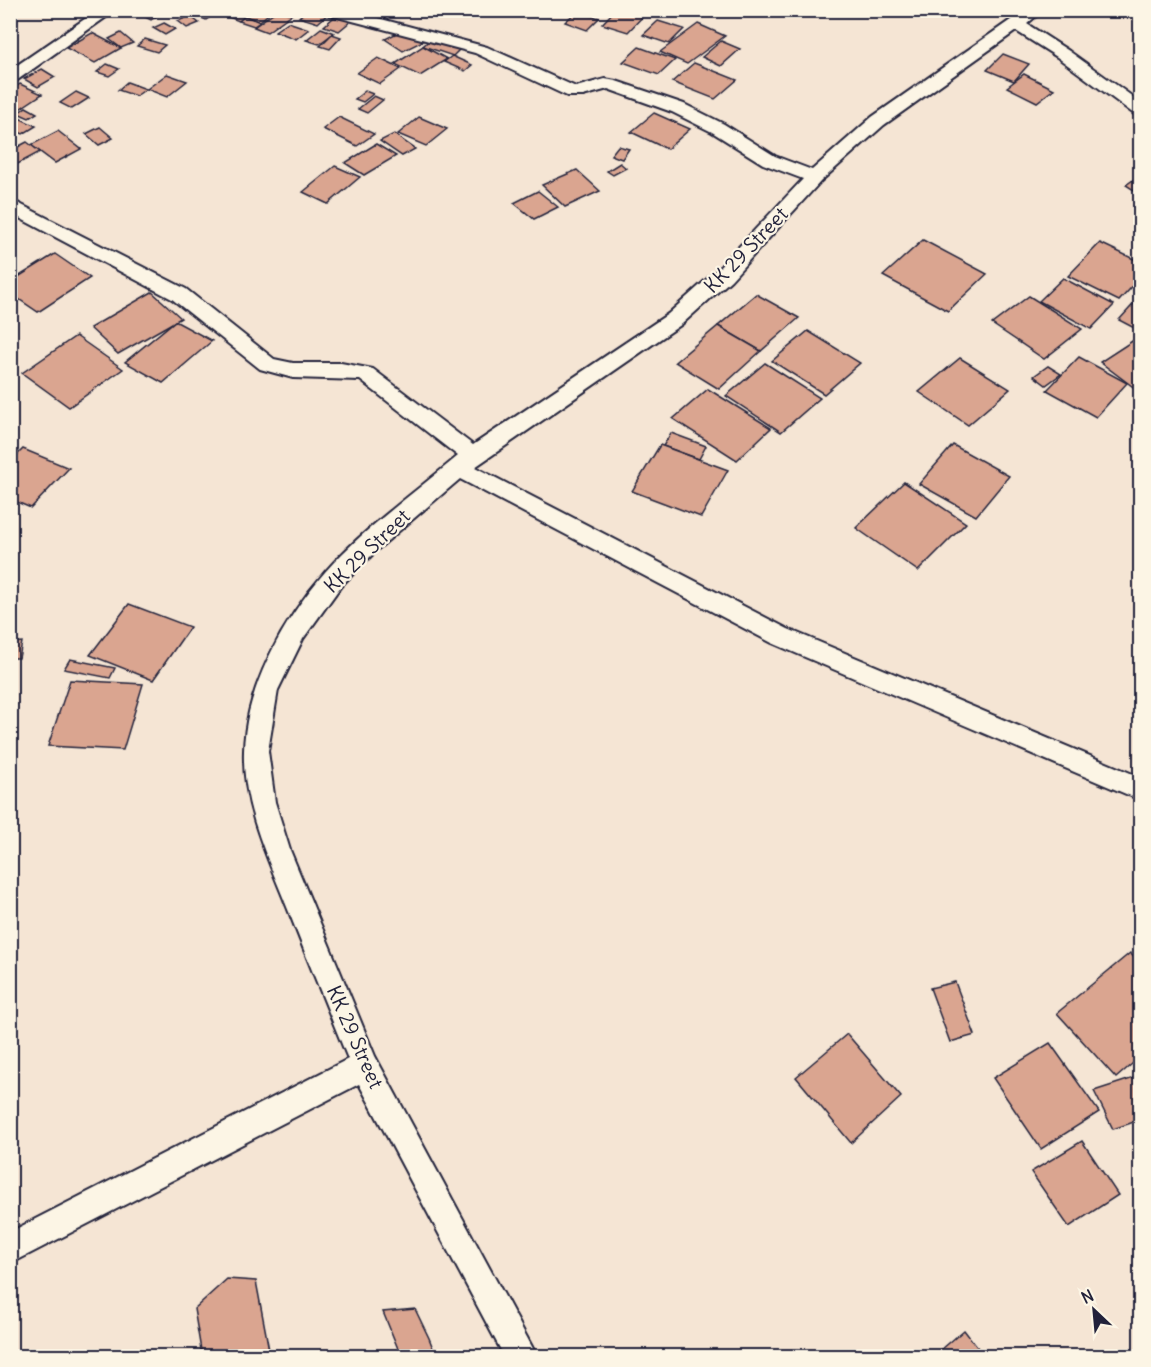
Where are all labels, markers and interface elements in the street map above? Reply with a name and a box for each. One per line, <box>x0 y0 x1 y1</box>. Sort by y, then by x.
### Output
street label: KK 29 Street <box>698 201 793 298</box>
street label: KK 29 Street <box>318 503 415 598</box>
street label: KK 29 Street <box>322 981 389 1092</box>
north arrow <box>1064 1280 1124 1340</box>
text: N <box>1078 1285 1097 1308</box>

